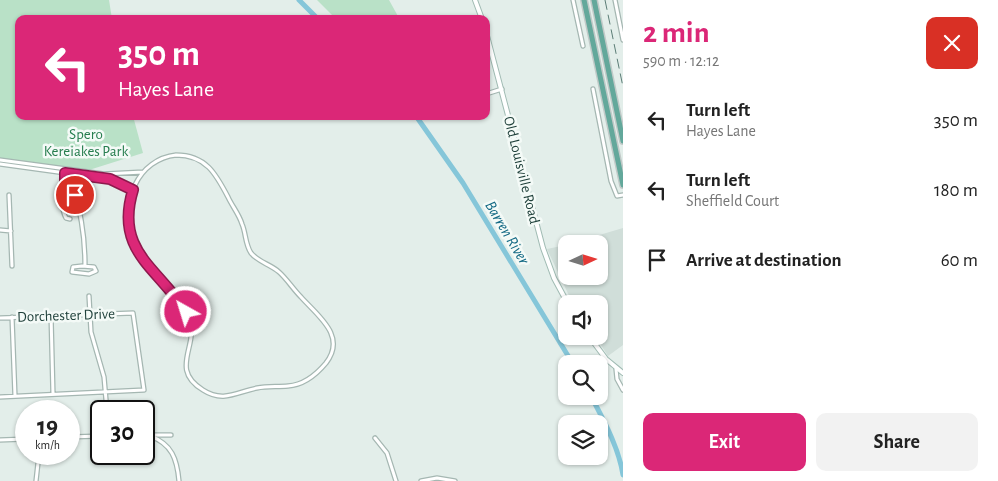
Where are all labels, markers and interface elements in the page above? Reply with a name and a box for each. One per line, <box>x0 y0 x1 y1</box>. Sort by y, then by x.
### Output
button: close <box>926 17 978 69</box>
text: 2 min <box>643 18 710 48</box>
icon: left <box>35 35 100 100</box>
text: 350 m <box>118 37 200 72</box>
text: 590 m · 12:12 <box>643 53 719 69</box>
text: Hayes Lane <box>118 78 214 100</box>
text: Turn left <box>686 101 750 120</box>
icon: left <box>643 106 671 134</box>
text: 350 m <box>934 111 978 130</box>
street label: Old Louisville Road <box>501 115 542 226</box>
text: Hayes Lane <box>686 123 756 139</box>
park label: Spero Kereiakes Park <box>44 127 128 159</box>
text: Turn left <box>686 171 750 190</box>
pin <box>54 174 96 216</box>
icon: left <box>643 176 671 204</box>
icon: arrive <box>61 181 89 209</box>
text: 180 m <box>934 181 978 200</box>
text: Sheffield Court <box>686 193 779 209</box>
water label: Barren River <box>482 198 533 268</box>
north arrow <box>558 235 608 285</box>
map controls <box>558 235 608 465</box>
icon: arrive <box>643 246 671 274</box>
text: Arrive at destination <box>686 251 842 270</box>
text: 60 m <box>941 251 978 270</box>
position arrow <box>159 285 211 337</box>
button: sound <box>558 295 608 345</box>
street label: Dorchester Drive <box>17 306 115 325</box>
button: search <box>558 355 608 405</box>
speed limit sign: 30 <box>90 400 155 465</box>
button: Exit <box>643 413 806 471</box>
button: Share <box>816 413 978 471</box>
text: 19 <box>37 414 58 439</box>
button: layers <box>558 415 608 465</box>
text: km/h <box>35 439 60 451</box>

